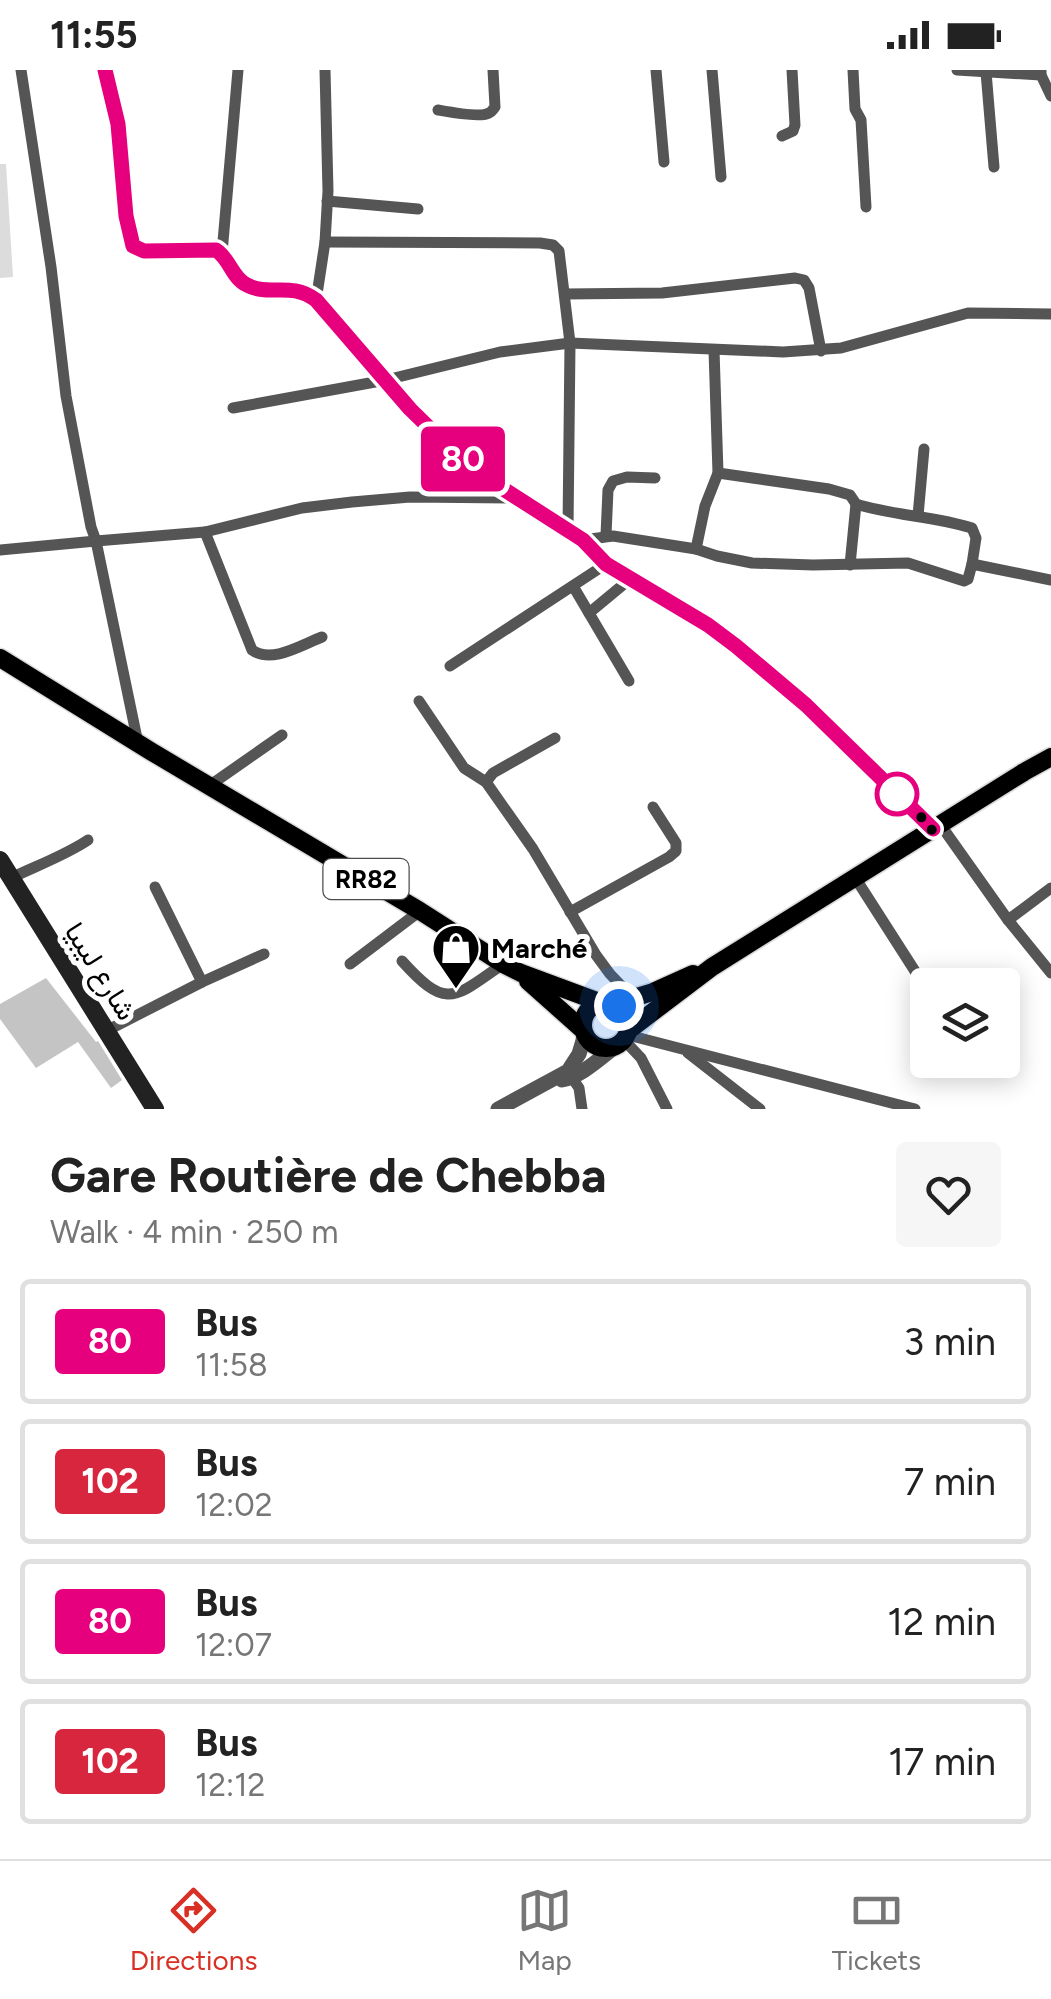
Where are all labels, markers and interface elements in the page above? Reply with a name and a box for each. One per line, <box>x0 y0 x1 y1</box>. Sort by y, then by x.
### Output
text: 11:55 <box>50 12 138 58</box>
line badge: 80 <box>418 426 508 492</box>
text: 80 <box>441 438 485 480</box>
unlabelled marker <box>876 773 918 815</box>
road number: RR82 <box>324 859 408 899</box>
street label: شارع ليبيا <box>56 916 144 1027</box>
shop icon: Marché <box>430 922 482 990</box>
place label: Marché <box>491 931 587 965</box>
map controls <box>910 968 1020 1078</box>
button: layers <box>910 968 1020 1078</box>
your location <box>594 981 644 1031</box>
button: heart <box>896 1142 1001 1247</box>
text: Gare Routière de Chebba <box>50 1146 607 1204</box>
text: Walk · 4 min · 250 m <box>50 1213 338 1251</box>
text: Bus <box>195 1300 258 1346</box>
text: 3 min <box>904 1319 996 1365</box>
text: 80 <box>88 1320 132 1362</box>
text: 11:58 <box>195 1346 268 1384</box>
text: Bus <box>195 1440 258 1486</box>
text: 7 min <box>904 1459 996 1505</box>
text: 102 <box>81 1460 139 1502</box>
text: 12:02 <box>195 1486 273 1524</box>
text: Bus <box>195 1580 258 1626</box>
text: 12 min <box>887 1599 996 1645</box>
text: 80 <box>88 1600 132 1642</box>
text: 12:07 <box>195 1626 272 1664</box>
text: Bus <box>195 1720 258 1766</box>
text: 17 min <box>888 1739 996 1785</box>
text: 102 <box>81 1740 139 1782</box>
text: 12:12 <box>195 1766 265 1804</box>
tab: Directions <box>130 1883 257 1977</box>
tab: Map <box>517 1883 572 1977</box>
tab: Tickets <box>832 1883 921 1977</box>

